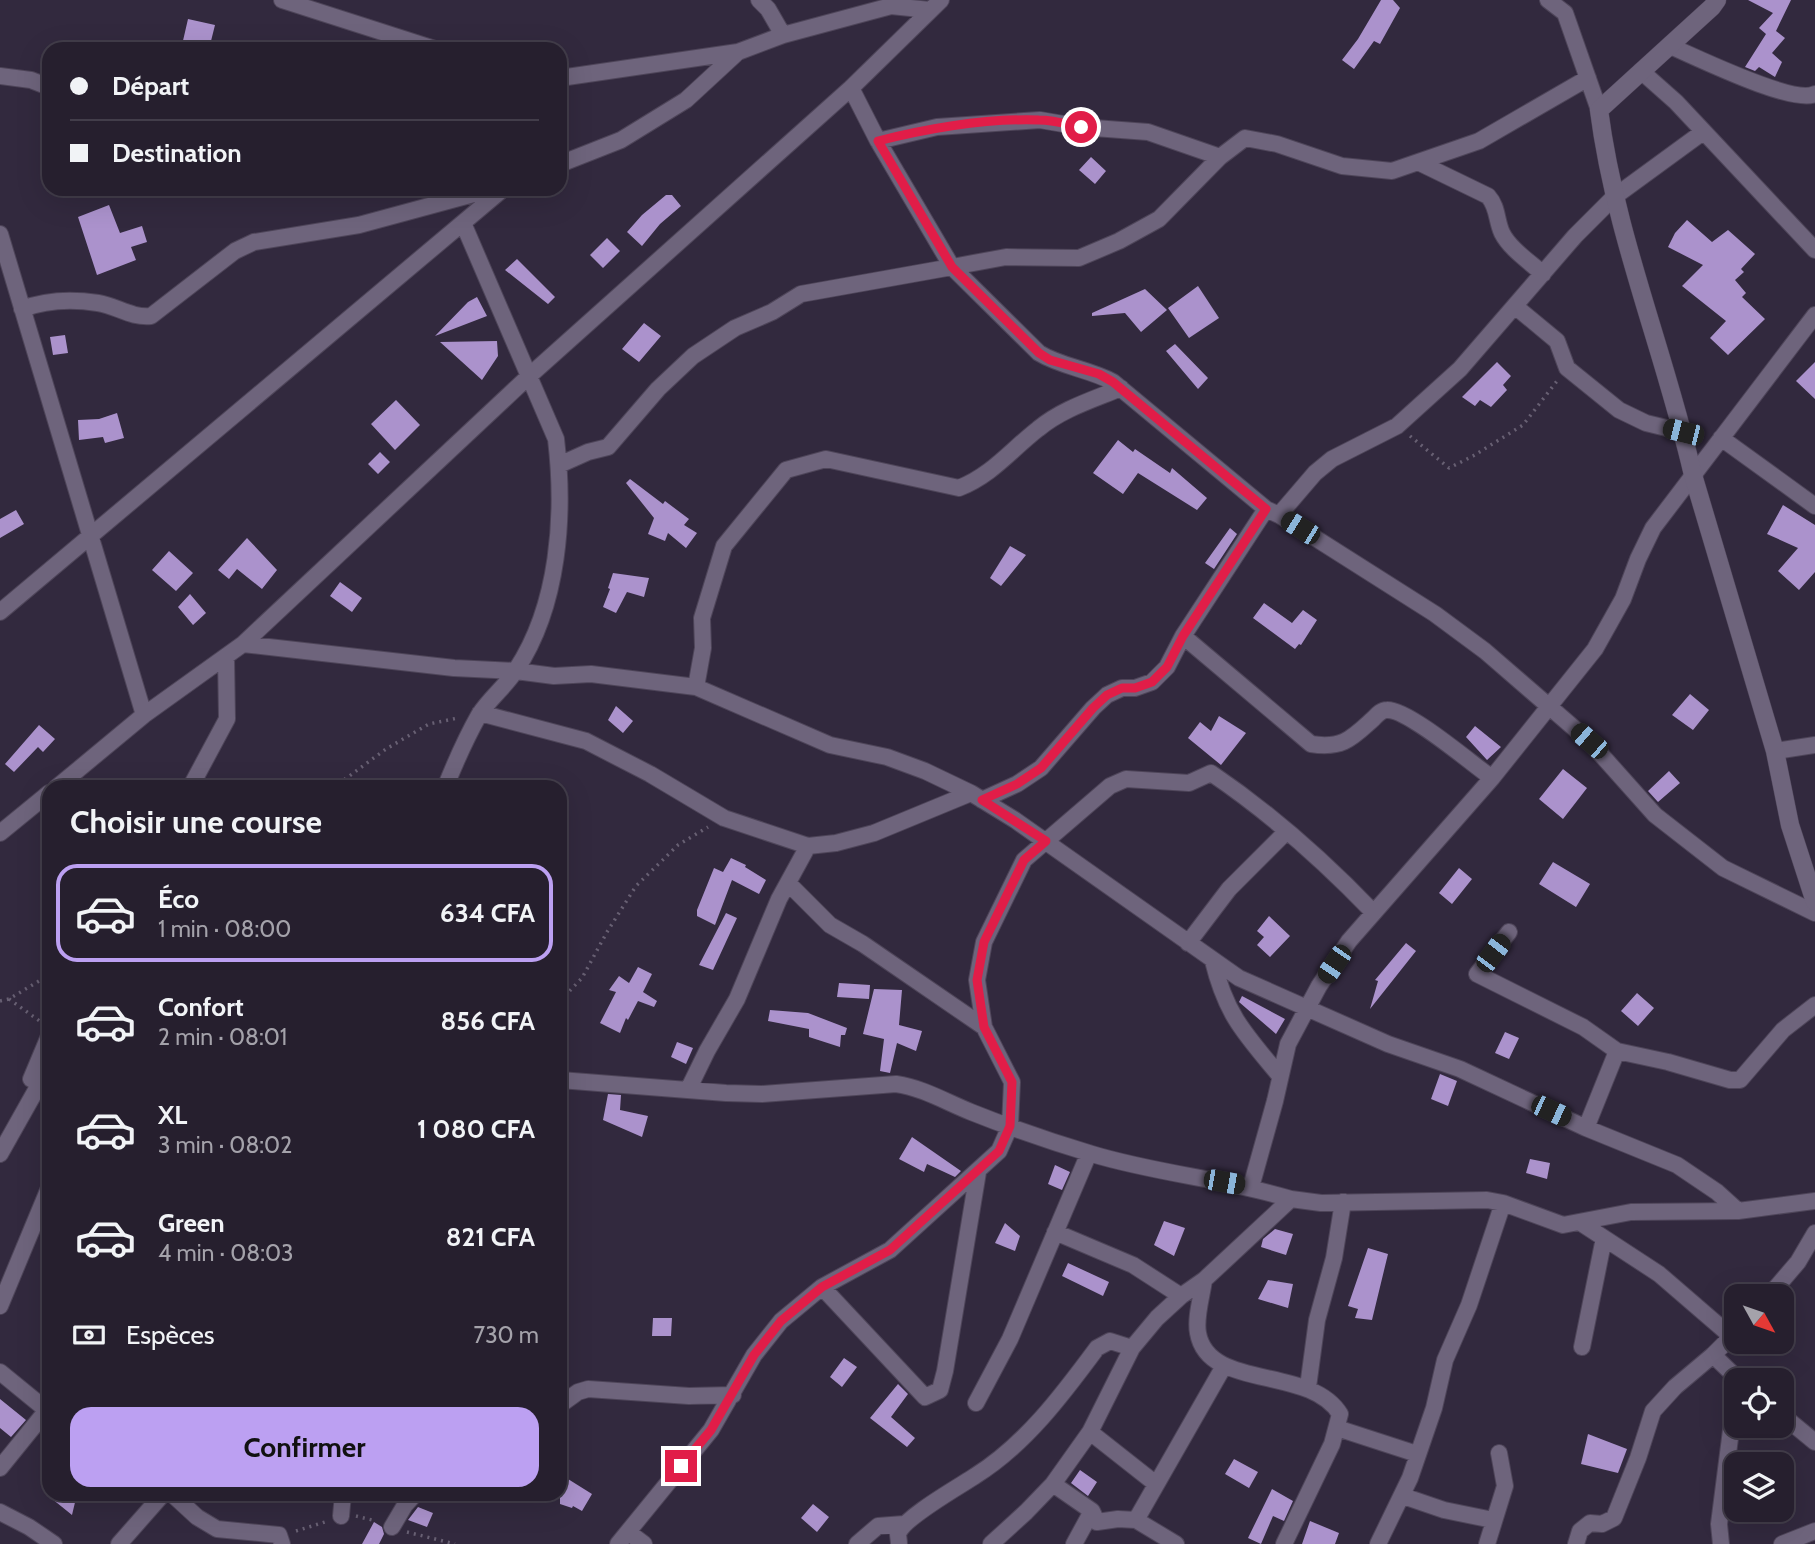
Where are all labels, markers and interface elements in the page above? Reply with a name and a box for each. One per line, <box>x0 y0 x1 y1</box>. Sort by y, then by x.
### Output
text: Départ <box>112 70 189 102</box>
route start <box>1065 111 1097 143</box>
text: Destination <box>112 137 242 169</box>
car <box>1661 417 1706 447</box>
car <box>1277 508 1324 548</box>
car <box>1567 719 1612 763</box>
text: Choisir une course <box>70 802 322 841</box>
icon: car <box>74 882 137 945</box>
text: Éco <box>158 883 199 915</box>
text: 634 CFA <box>440 897 535 929</box>
text: 1 min · 08:00 <box>158 915 291 943</box>
car <box>1472 930 1515 976</box>
car <box>1314 941 1355 987</box>
icon: car <box>74 990 137 1053</box>
text: Confort <box>158 991 244 1023</box>
text: 856 CFA <box>441 1005 535 1037</box>
text: 2 min · 08:01 <box>158 1023 287 1051</box>
car <box>1528 1093 1575 1129</box>
icon: car <box>74 1098 137 1161</box>
text: XL <box>158 1099 187 1131</box>
text: 1 080 CFA <box>417 1113 535 1145</box>
text: 3 min · 08:02 <box>158 1131 292 1159</box>
car <box>1202 1168 1247 1196</box>
icon: car <box>74 1206 137 1269</box>
text: Green <box>158 1207 225 1239</box>
text: 821 CFA <box>446 1221 535 1253</box>
text: 4 min · 08:03 <box>158 1239 293 1267</box>
north arrow <box>1724 1284 1794 1354</box>
map controls <box>1724 1284 1794 1522</box>
icon: cash <box>70 1316 108 1354</box>
text: Espèces <box>126 1319 215 1351</box>
text: 730 m <box>474 1321 539 1349</box>
button: locate <box>1724 1368 1794 1438</box>
button: Confirmer <box>70 1407 539 1487</box>
route end <box>665 1450 697 1482</box>
button: layers <box>1724 1452 1794 1522</box>

